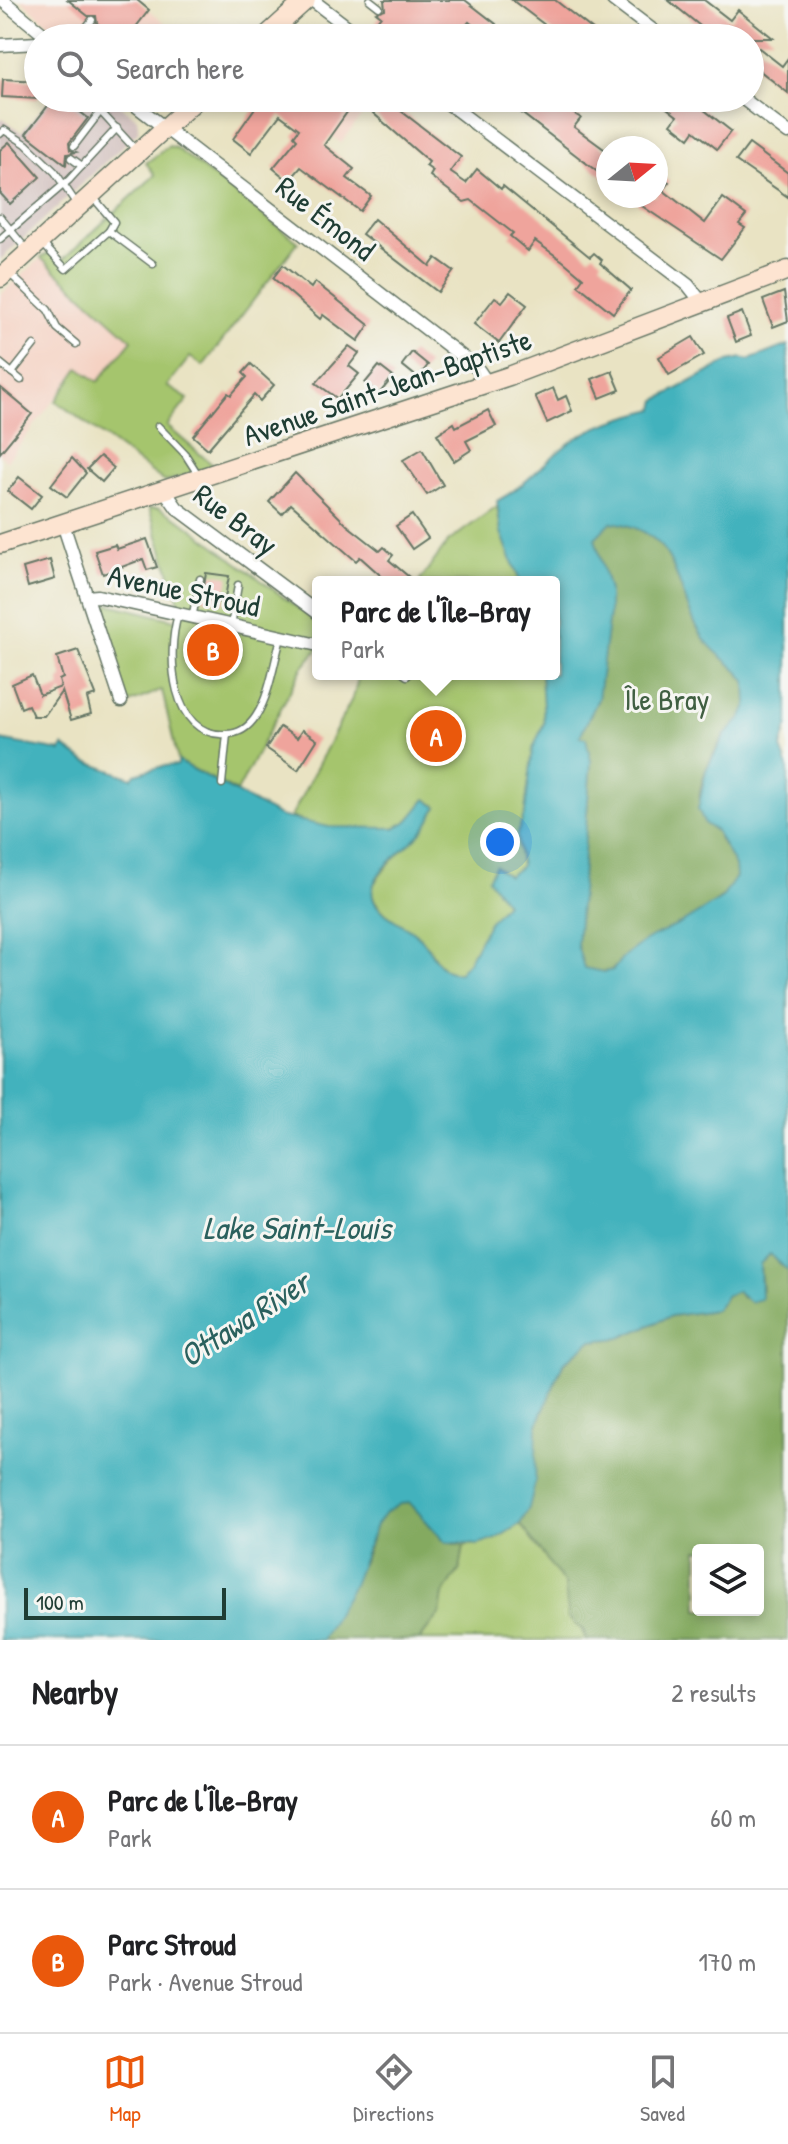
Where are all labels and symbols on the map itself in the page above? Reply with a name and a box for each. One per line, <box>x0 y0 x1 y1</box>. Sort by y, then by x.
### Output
north arrow <box>596 136 668 208</box>
street label: Rue Émond <box>268 167 384 269</box>
street label: Avenue Saint-Jean-Baptiste <box>238 319 537 455</box>
street label: Rue Bray <box>186 474 286 564</box>
street label: Avenue Stroud <box>104 554 264 626</box>
pin: B <box>187 620 239 680</box>
park label: Île Bray <box>623 679 710 719</box>
pin: A <box>410 706 462 766</box>
your location <box>480 822 520 862</box>
water label: Lake Saint-Louis <box>203 1206 394 1249</box>
water label: Ottawa River <box>171 1259 320 1377</box>
scale bar <box>24 1584 226 1620</box>

